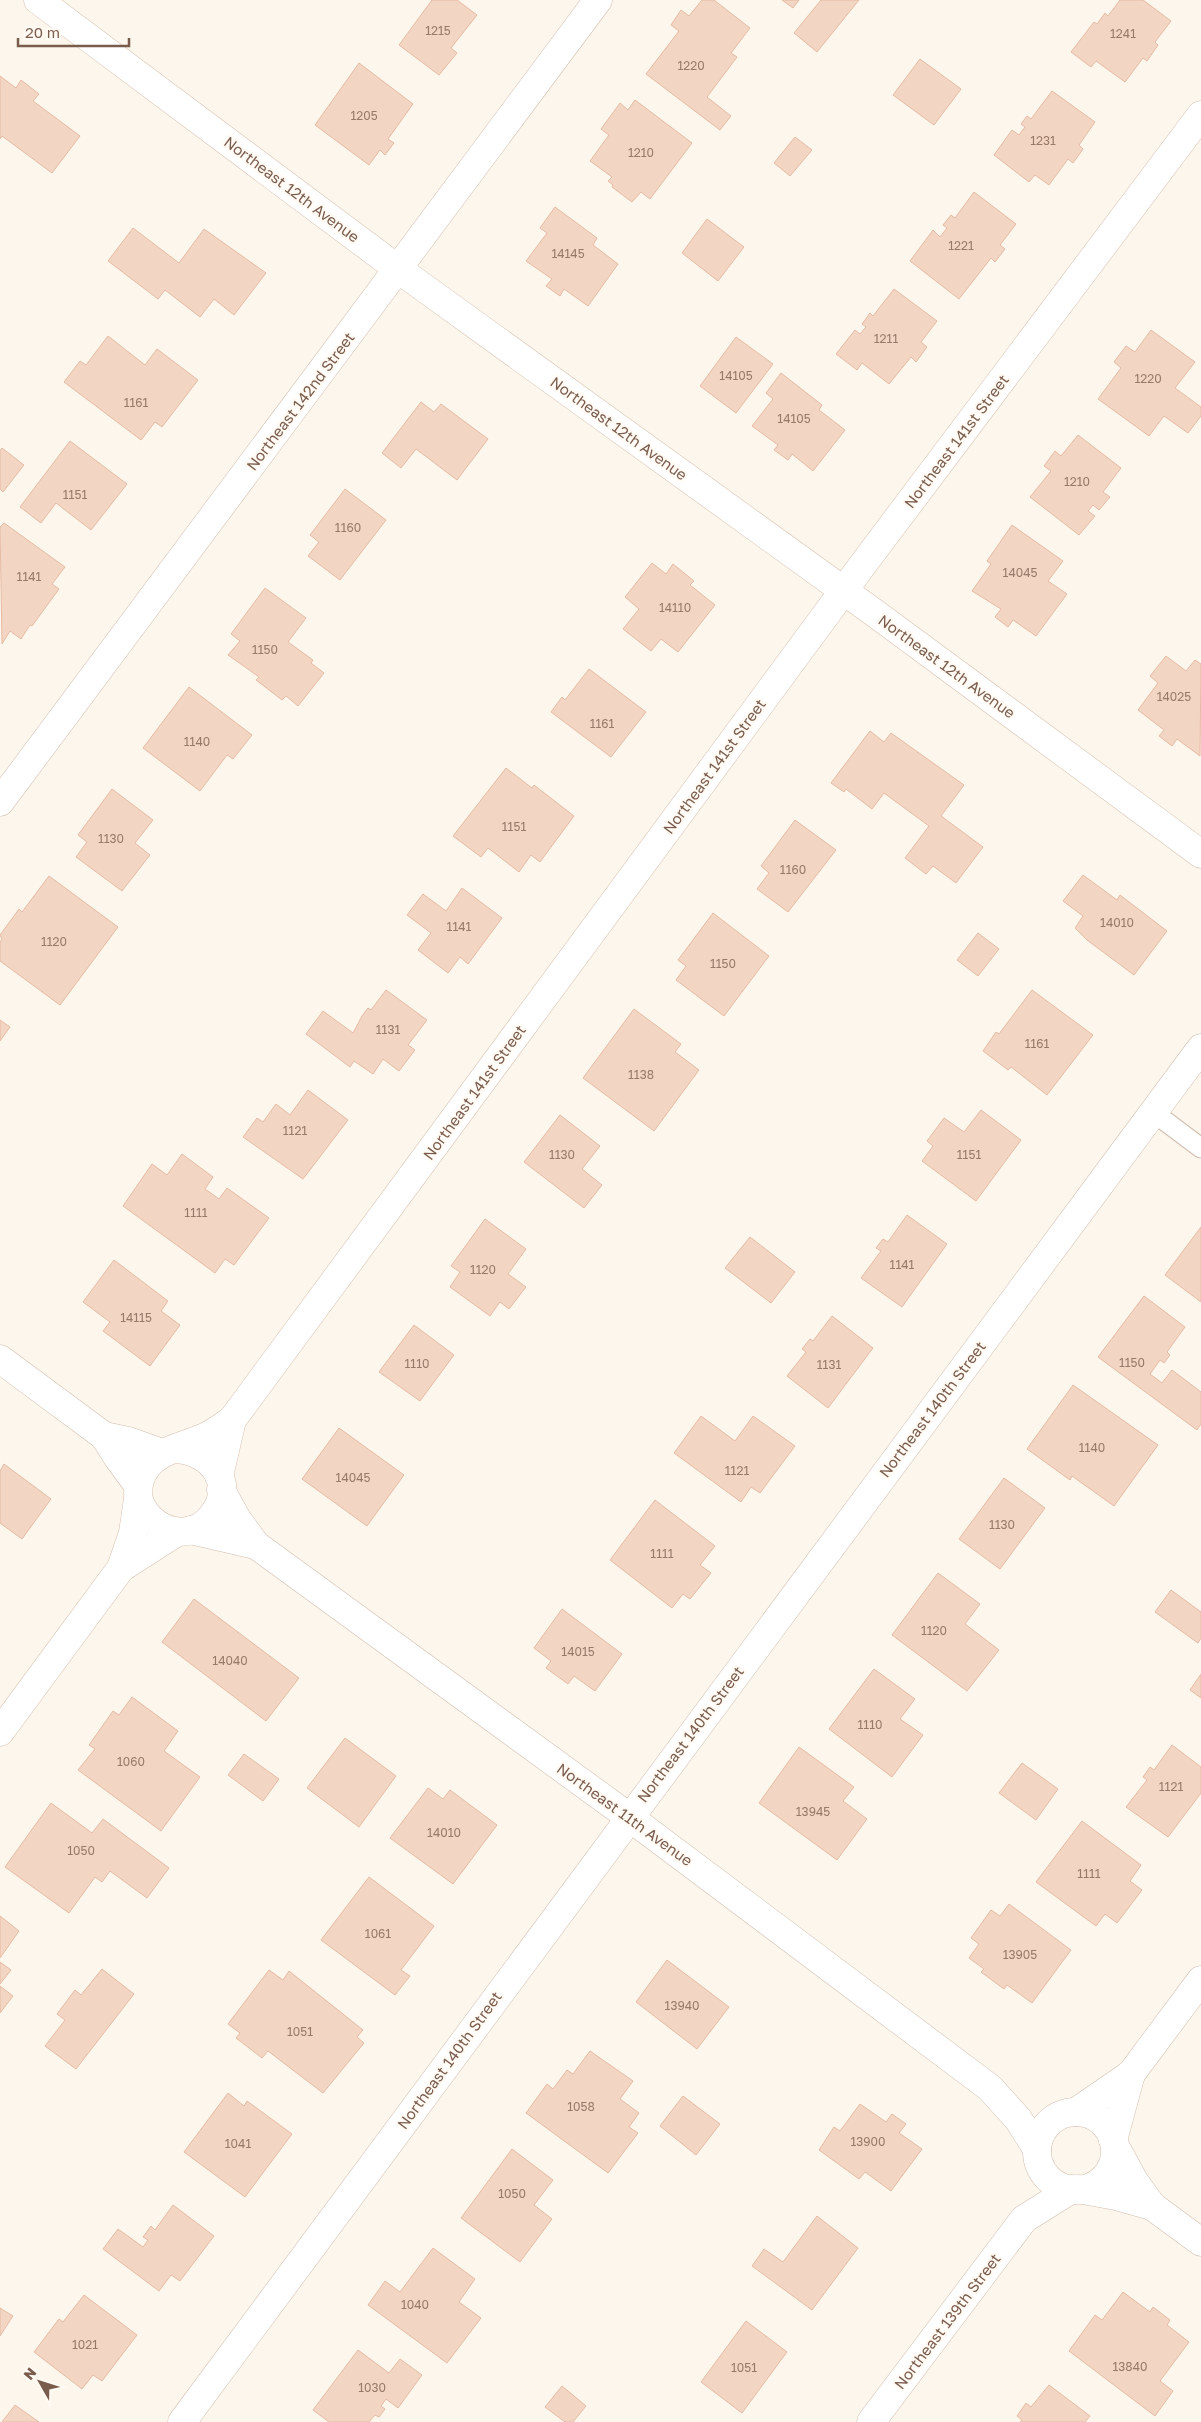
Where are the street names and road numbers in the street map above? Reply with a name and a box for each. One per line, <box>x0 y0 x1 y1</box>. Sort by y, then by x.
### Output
street label: Northeast 12th Avenue <box>221 132 363 246</box>
street label: Northeast 142nd Street <box>242 328 358 474</box>
street label: Northeast 141st Street <box>900 371 1012 511</box>
street label: Northeast 12th Avenue <box>547 372 691 484</box>
street label: Northeast 12th Avenue <box>875 610 1019 722</box>
street label: Northeast 141st Street <box>659 695 769 837</box>
street label: Northeast 141st Street <box>419 1021 529 1163</box>
street label: Northeast 140th Street <box>875 1337 989 1481</box>
street label: Northeast 140th Street <box>633 1662 747 1806</box>
street label: Northeast 11th Avenue <box>554 1759 697 1869</box>
street label: Northeast 140th Street <box>393 1988 505 2132</box>
street label: Northeast 139th Street <box>890 2250 1004 2392</box>

